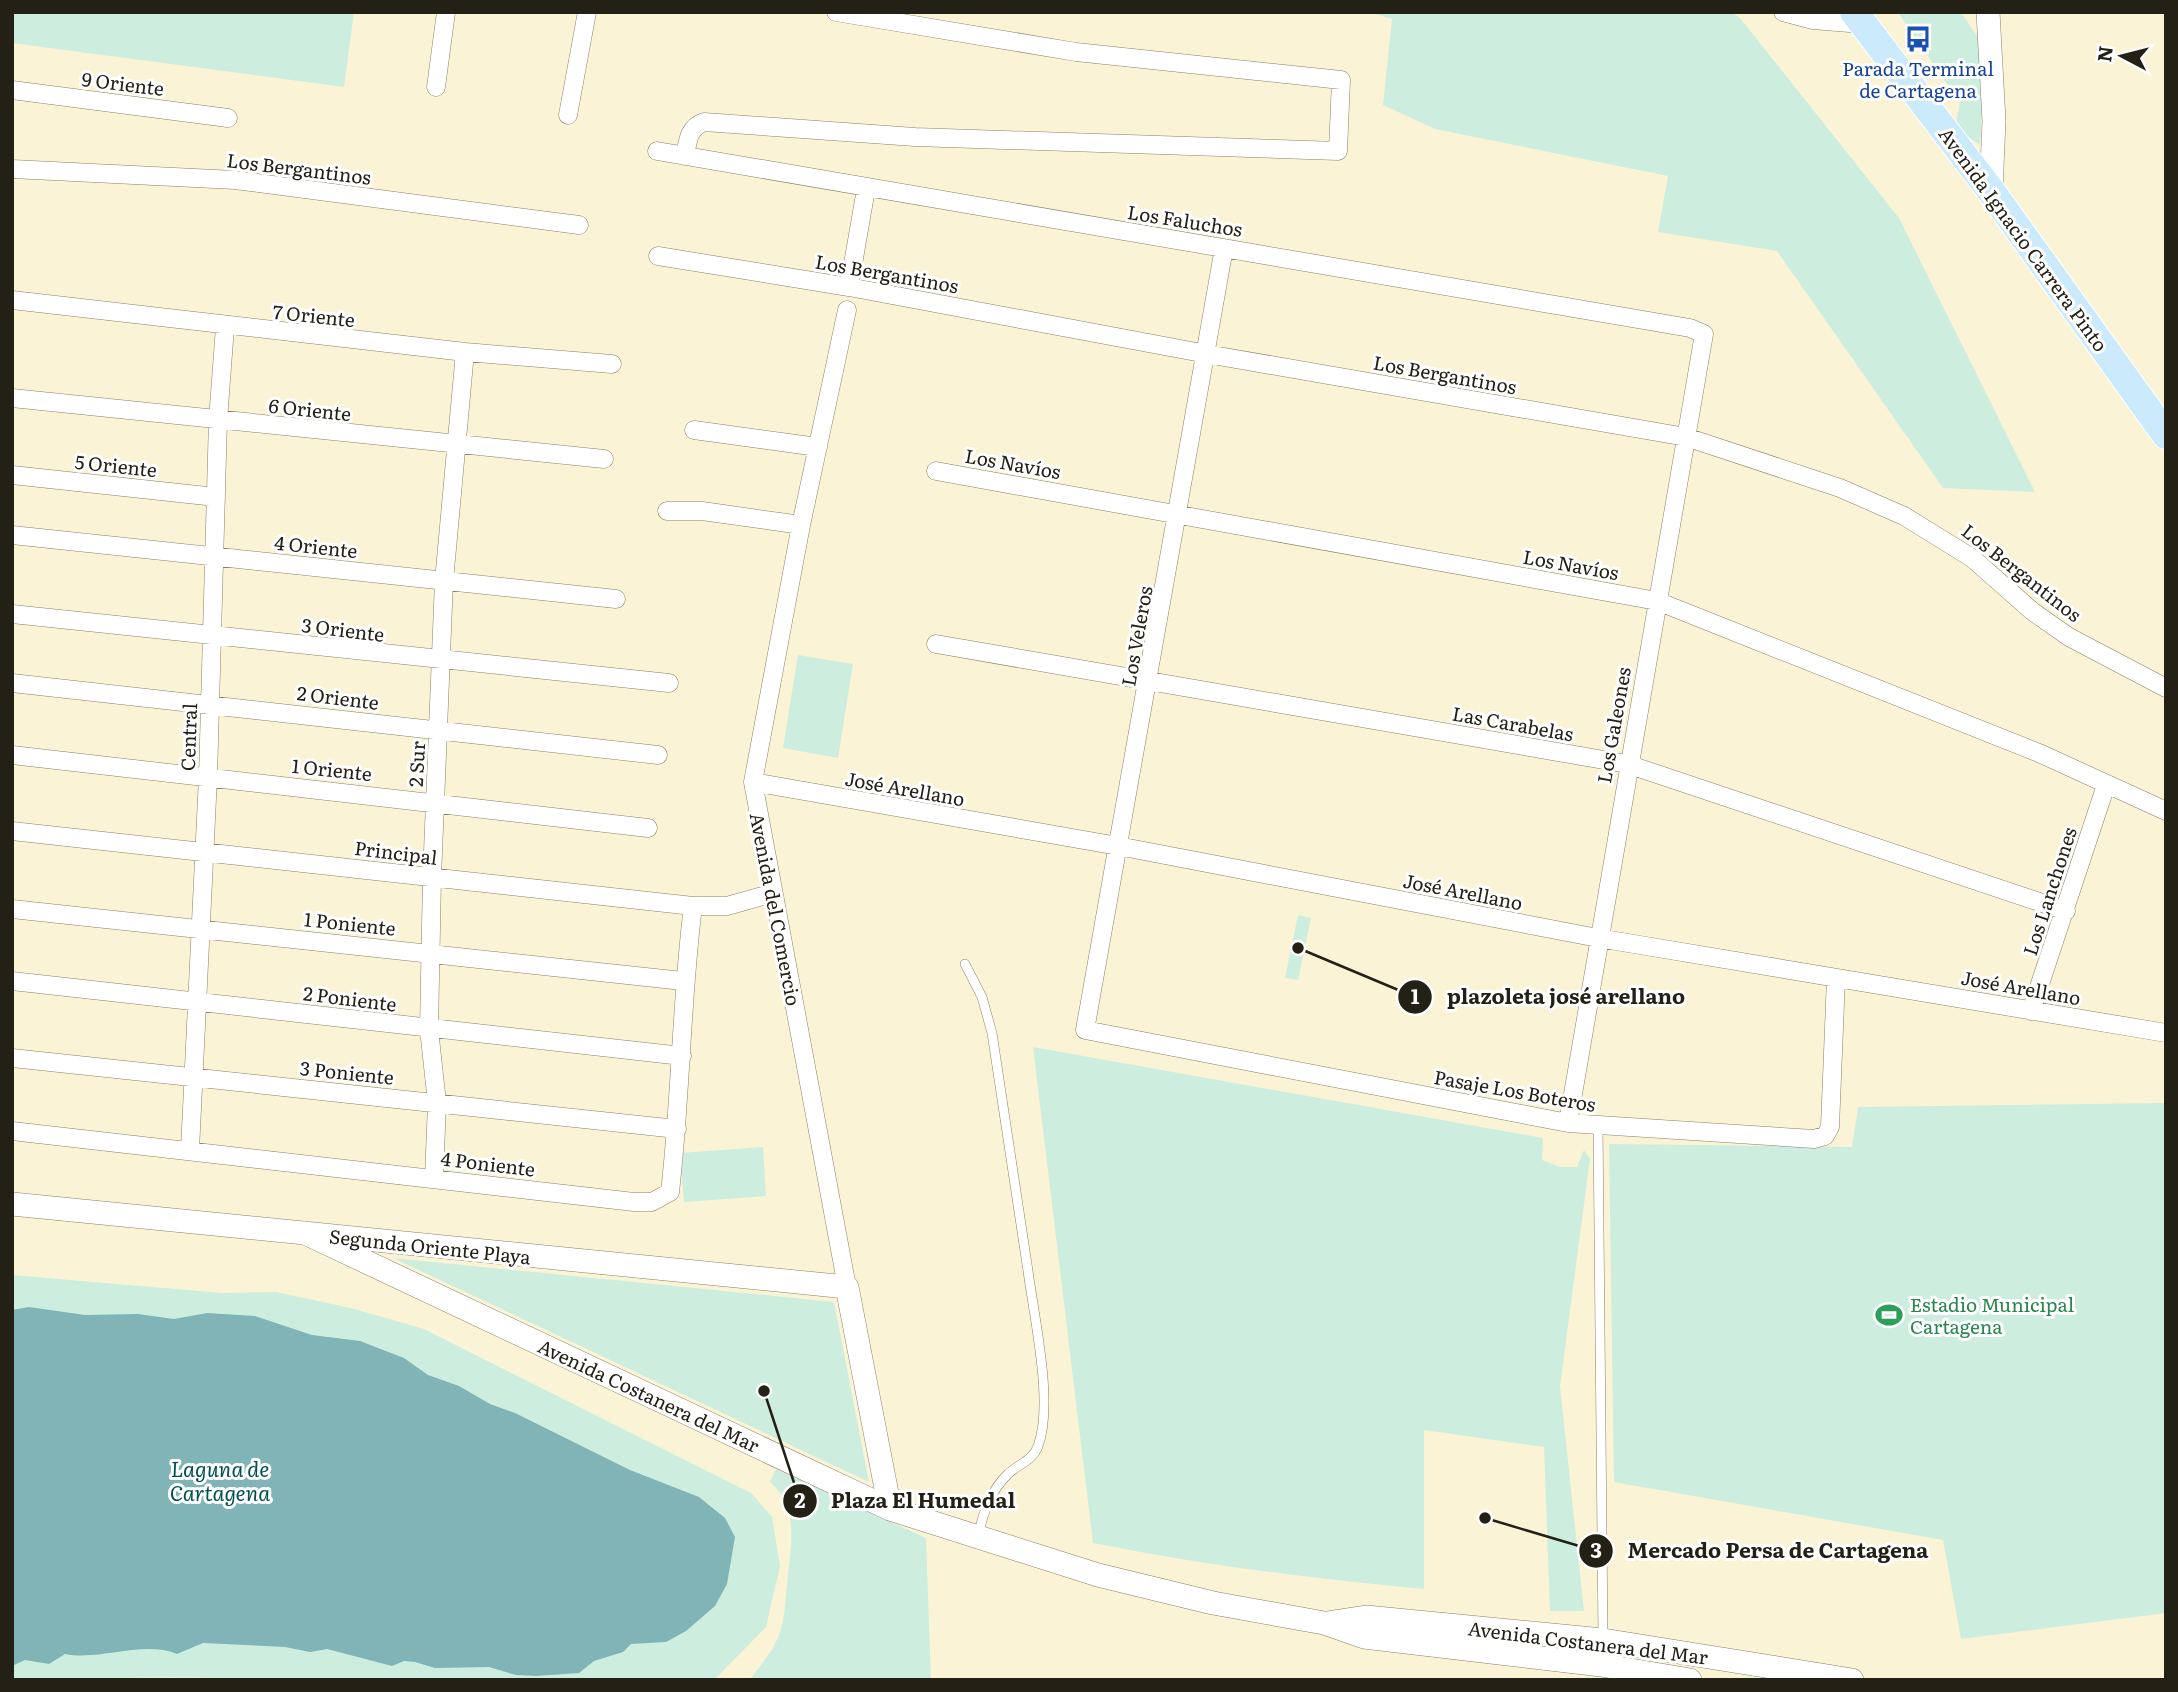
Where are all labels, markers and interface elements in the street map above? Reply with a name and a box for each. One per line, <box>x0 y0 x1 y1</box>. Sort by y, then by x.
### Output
north arrow <box>2087 21 2157 91</box>
bus stop icon: Parada Terminal de Cartagena <box>1903 24 1933 54</box>
text: N <box>2089 44 2119 63</box>
place label: Parada Terminal de Cartagena <box>1842 54 1994 104</box>
street label: 9 Oriente <box>80 64 166 102</box>
street label: Avenida Ignacio Carrera Pinto <box>1933 121 2115 357</box>
street label: Los Bergantinos <box>225 145 373 191</box>
street label: Los Faluchos <box>1126 197 1245 243</box>
street label: Los Bergantinos <box>813 247 961 299</box>
street label: 7 Oriente <box>272 297 357 333</box>
street label: Los Bergantinos <box>1371 348 1519 400</box>
street label: 6 Oriente <box>267 391 353 427</box>
street label: Los Navíos <box>963 441 1063 485</box>
street label: 5 Oriente <box>74 447 159 483</box>
street label: Los Bergantinos <box>1956 516 2088 628</box>
street label: 4 Oriente <box>273 528 359 564</box>
street label: Los Navíos <box>1521 542 1621 586</box>
street label: Los Veleros <box>1113 583 1159 688</box>
street label: 3 Oriente <box>300 610 386 648</box>
street label: Los Galeones <box>1589 664 1637 785</box>
street label: 2 Oriente <box>295 678 381 716</box>
street label: Las Carabelas <box>1450 699 1576 747</box>
street label: Central <box>173 703 203 771</box>
street label: 2 Sur <box>401 740 431 788</box>
street label: 1 Oriente <box>291 751 374 787</box>
street label: José Arellano <box>843 764 967 812</box>
street label: Avenida del Comercio <box>744 810 808 1008</box>
street label: Los Lanchones <box>2015 823 2083 959</box>
street label: Principal <box>353 833 439 871</box>
street label: José Arellano <box>1401 866 1525 916</box>
street label: 1 Poniente <box>303 904 397 942</box>
street label: José Arellano <box>1959 963 2083 1011</box>
callout: plazoleta josé arellano <box>1398 976 1699 1018</box>
street label: 2 Poniente <box>302 978 398 1018</box>
text: 1 <box>1411 979 1420 1010</box>
text: plazoleta josé arellano <box>1447 979 1685 1010</box>
street label: 3 Poniente <box>299 1053 396 1091</box>
street label: Pasaje Los Boteros <box>1432 1062 1598 1118</box>
street label: 4 Poniente <box>439 1143 537 1183</box>
street label: Segunda Oriente Playa <box>328 1221 533 1271</box>
place label: Estadio Municipal Cartagena <box>1910 1290 2074 1340</box>
sports icon: Estadio Municipal Cartagena <box>1874 1300 1904 1330</box>
street label: Avenida Costanera del Mar <box>534 1331 764 1459</box>
water label: Laguna de Cartagena <box>170 1452 270 1507</box>
callout: Plaza El Humedal <box>782 1480 1029 1522</box>
text: 2 <box>794 1483 806 1514</box>
text: Plaza El Humedal <box>831 1483 1016 1514</box>
callout: Mercado Persa de Cartagena <box>1579 1530 1942 1572</box>
text: 3 <box>1590 1533 1602 1564</box>
text: Mercado Persa de Cartagena <box>1628 1533 1929 1564</box>
street label: Avenida Costanera del Mar <box>1466 1613 1710 1671</box>

